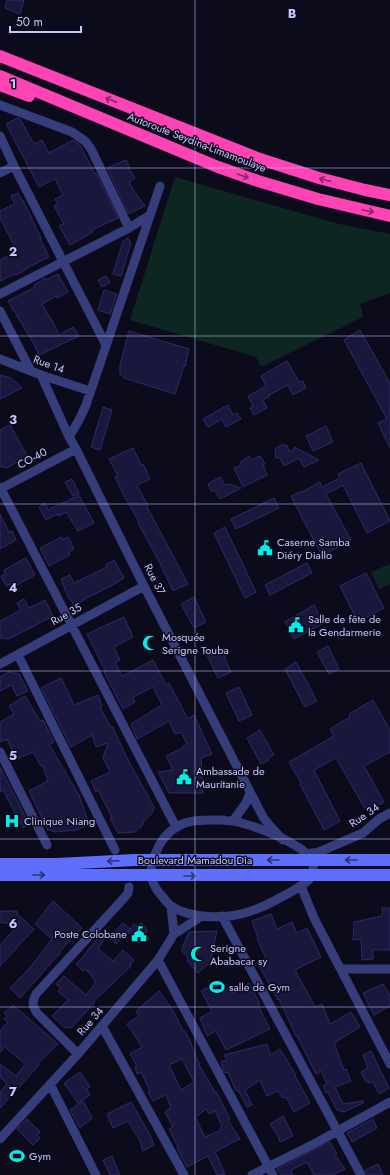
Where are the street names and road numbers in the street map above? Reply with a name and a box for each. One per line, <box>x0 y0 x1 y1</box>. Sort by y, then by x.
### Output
street label: Autoroute Seydina-Limamoulaye <box>125 108 269 176</box>
street label: Rue 14 <box>31 351 67 377</box>
street label: CO-40 <box>14 443 50 472</box>
street label: Rue 37 <box>140 561 170 597</box>
street label: Rue 35 <box>48 599 84 629</box>
street label: Rue 34 <box>346 799 383 831</box>
street label: Boulevard Mamadou Dia <box>138 852 252 868</box>
street label: Rue 34 <box>73 1003 107 1039</box>

